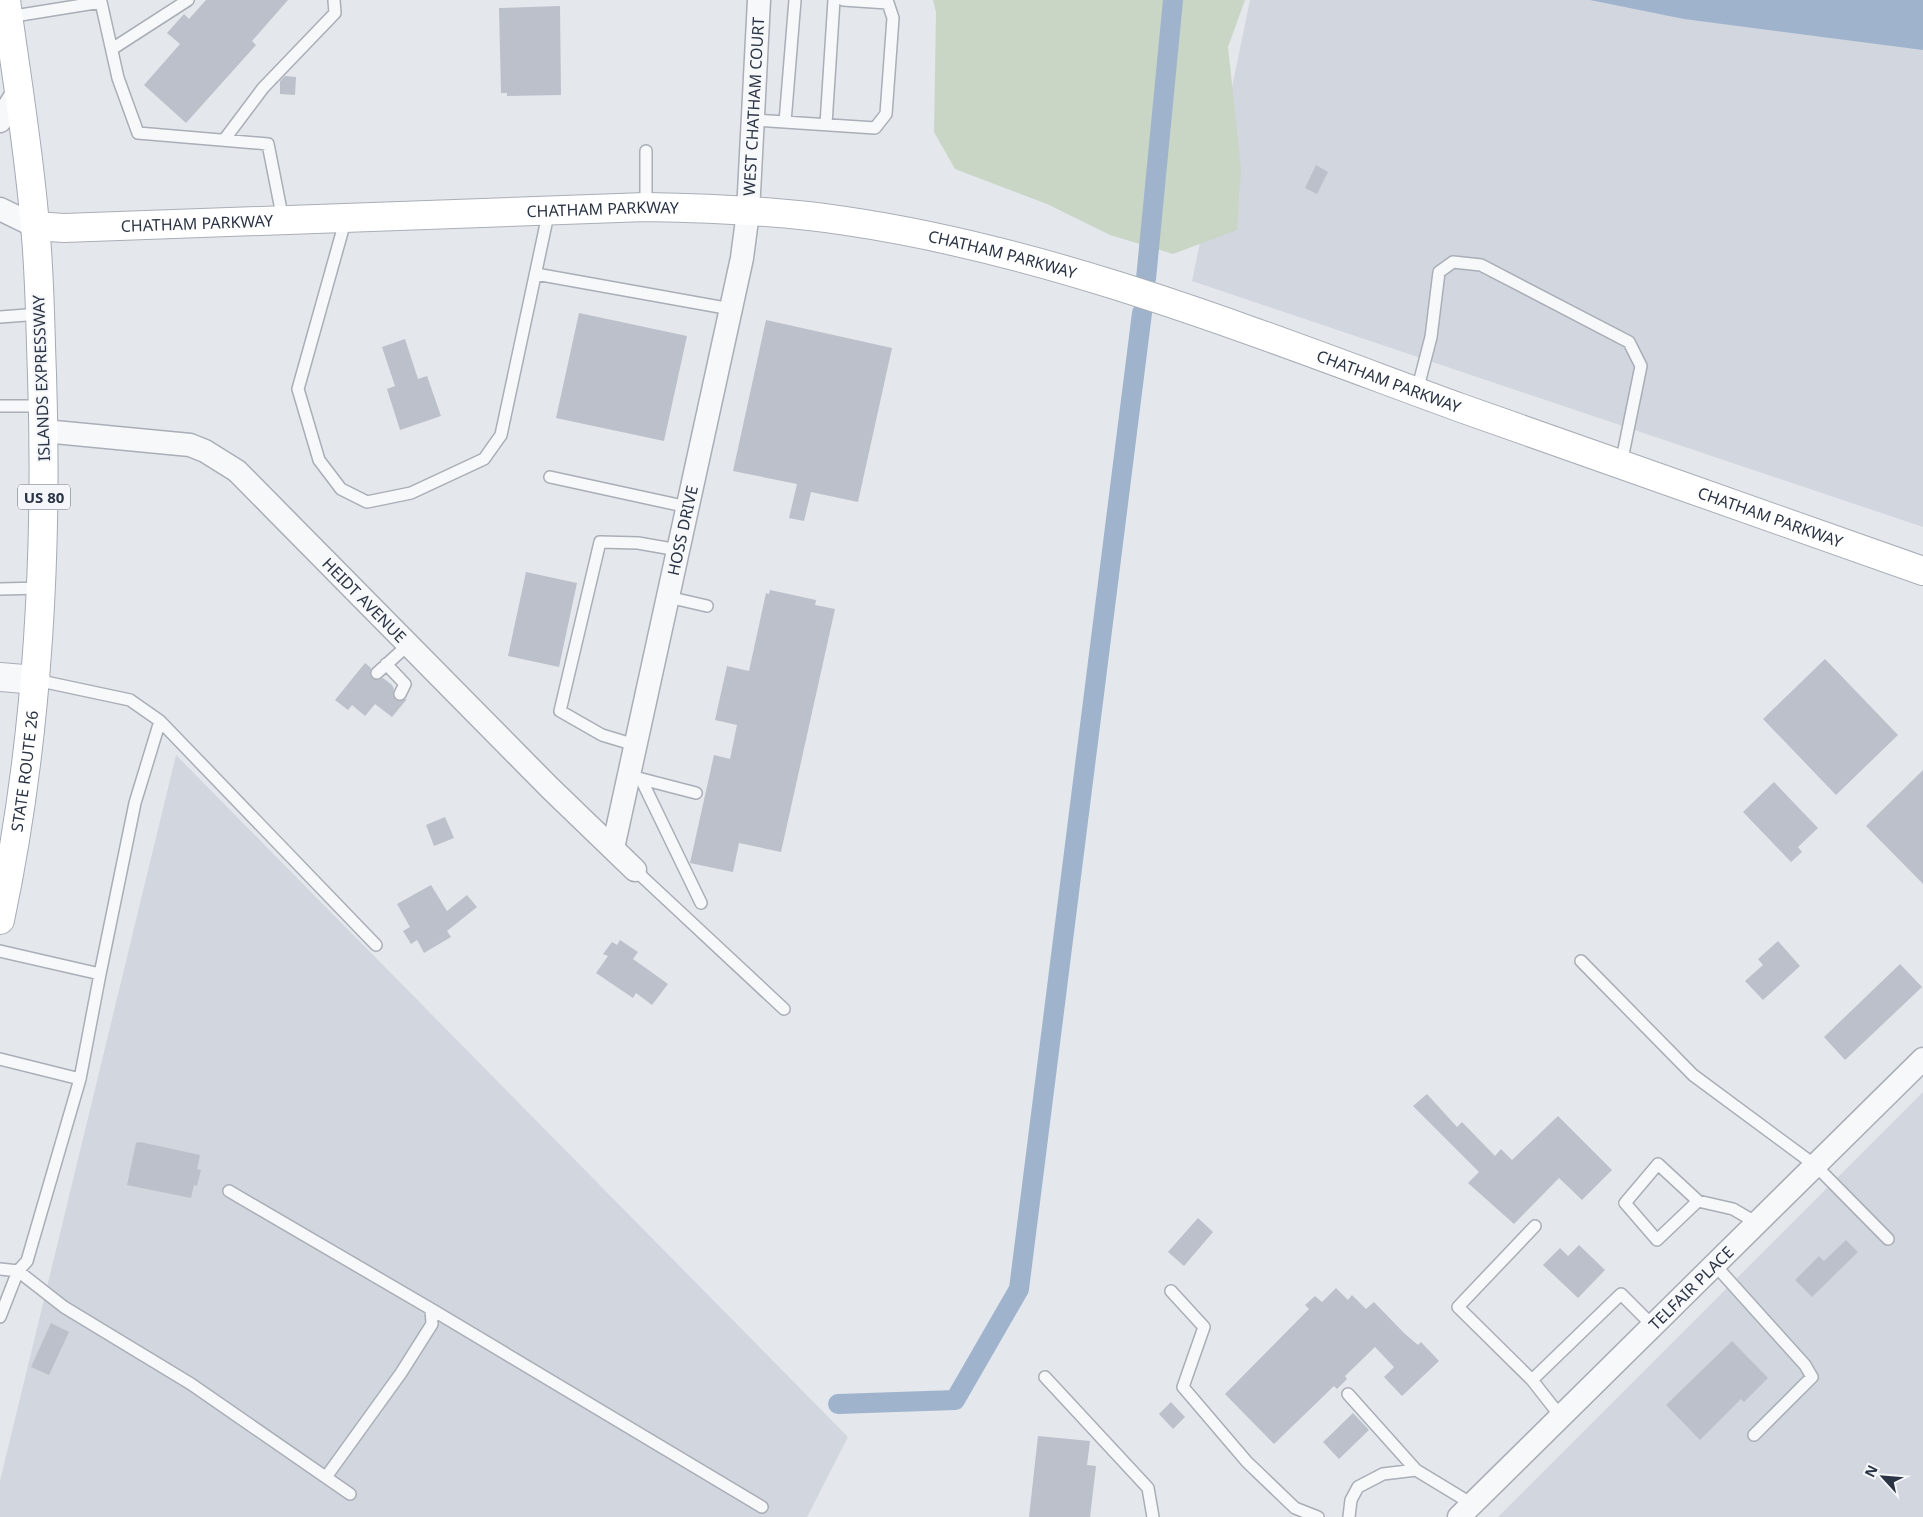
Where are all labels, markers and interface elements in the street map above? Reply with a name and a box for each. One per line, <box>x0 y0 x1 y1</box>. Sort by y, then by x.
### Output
street label: WEST CHATHAM COURT <box>738 16 769 197</box>
street label: CHATHAM PARKWAY <box>526 196 680 222</box>
street label: CHATHAM PARKWAY <box>120 209 274 237</box>
street label: CHATHAM PARKWAY <box>926 225 1080 284</box>
street label: ISLANDS EXPRESSWAY <box>27 293 55 462</box>
street label: CHATHAM PARKWAY <box>1313 345 1465 418</box>
street label: CHATHAM PARKWAY <box>1695 481 1847 553</box>
street label: HOSS DRIVE <box>662 483 703 578</box>
road number: US 80 <box>18 484 70 510</box>
street label: HEIDT AVENUE <box>318 553 411 647</box>
street label: STATE ROUTE 26 <box>6 709 43 833</box>
street label: TELFAIR PLACE <box>1644 1241 1738 1335</box>
north arrow <box>1858 1452 1908 1502</box>
text: N <box>1860 1462 1882 1480</box>

